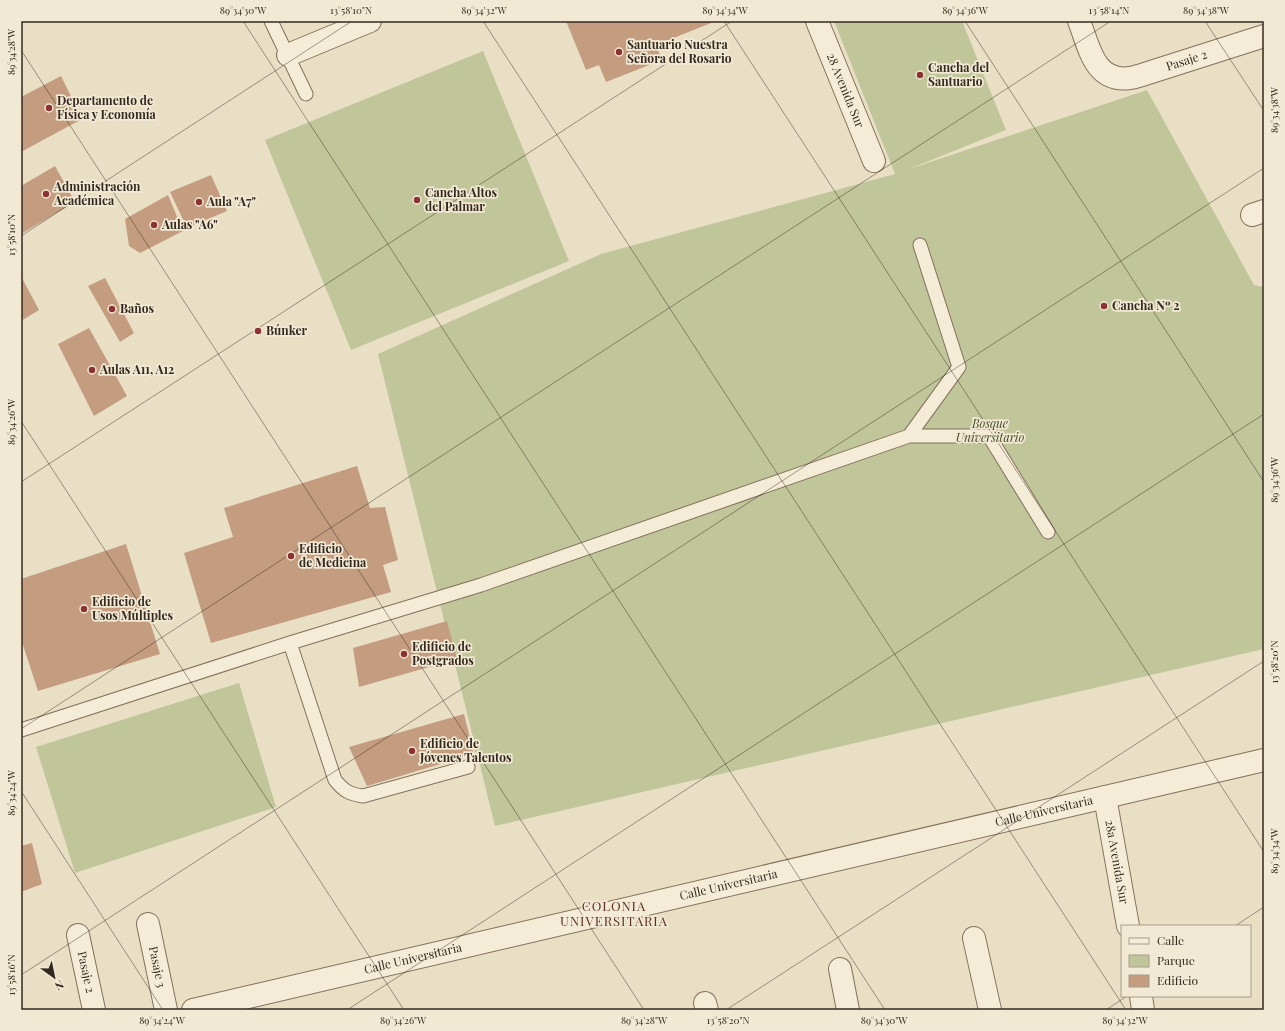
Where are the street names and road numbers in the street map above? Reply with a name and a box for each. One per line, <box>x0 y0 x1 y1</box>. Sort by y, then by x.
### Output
street label: Pasaje 2 <box>1164 46 1209 74</box>
street label: 28 Avenida Sur <box>824 50 869 130</box>
street label: Calle Universitaria <box>993 791 1094 830</box>
street label: 28a Avenida Sur <box>1102 818 1133 906</box>
street label: Calle Universitaria <box>678 865 779 903</box>
street label: Calle Universitaria <box>362 938 463 977</box>
street label: Pasaje 3 <box>146 945 170 989</box>
street label: Pasaje 2 <box>75 950 99 995</box>

